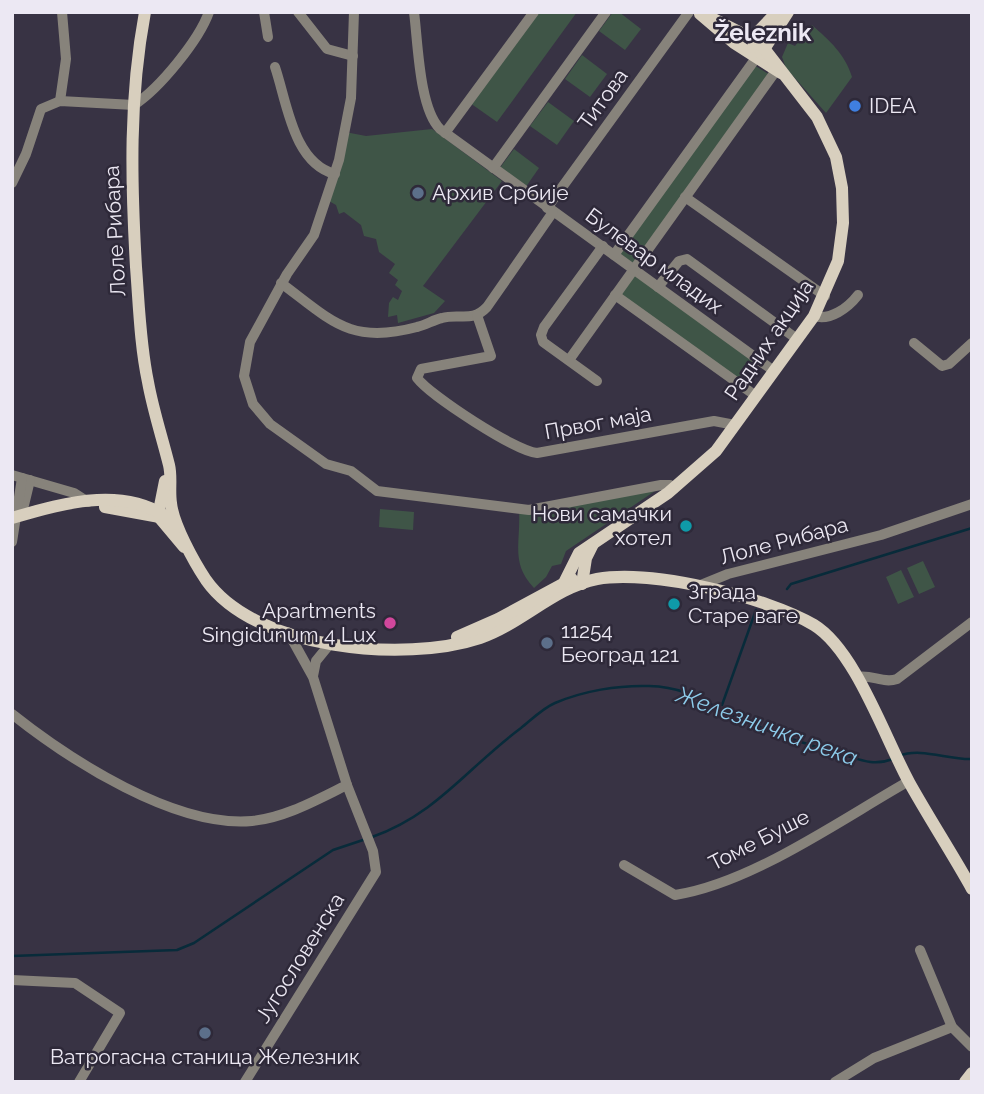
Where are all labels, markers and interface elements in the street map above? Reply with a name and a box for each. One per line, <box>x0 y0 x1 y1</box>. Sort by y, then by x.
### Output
district label: Železnik <box>715 18 812 47</box>
street label: Титова <box>572 64 633 134</box>
place label: IDEA <box>869 93 916 118</box>
marker: IDEA <box>847 98 863 114</box>
street label: Лоле Рибара <box>99 165 130 297</box>
place label: Архив Србије <box>432 180 568 205</box>
marker: Архив Србије <box>410 185 426 201</box>
street label: Булевар младих <box>581 202 728 319</box>
street label: Радних акција <box>719 275 818 405</box>
street label: Првог маја <box>543 401 653 444</box>
place label: Нови самачки хотел <box>532 501 672 550</box>
street label: Лоле Рибара <box>717 511 851 570</box>
marker: Нови самачки хотел <box>678 518 694 534</box>
place label: Зграда Старе ваге <box>688 579 798 628</box>
marker: Зграда Старе ваге <box>666 596 682 612</box>
place label: Apartments Singidunum 4 Lux <box>202 598 376 647</box>
marker: Apartments Singidunum 4 Lux <box>382 615 398 631</box>
place label: 11254 Београд 121 <box>561 618 679 667</box>
marker: 11254 Београд 121 <box>539 635 555 651</box>
water label: Железничка река <box>672 680 862 771</box>
street label: Томе Буше <box>704 804 813 876</box>
street label: Југословенска <box>250 888 349 1027</box>
marker: Ватрогасна станица Железник <box>197 1025 213 1041</box>
place label: Ватрогасна станица Железник <box>50 1044 360 1069</box>

